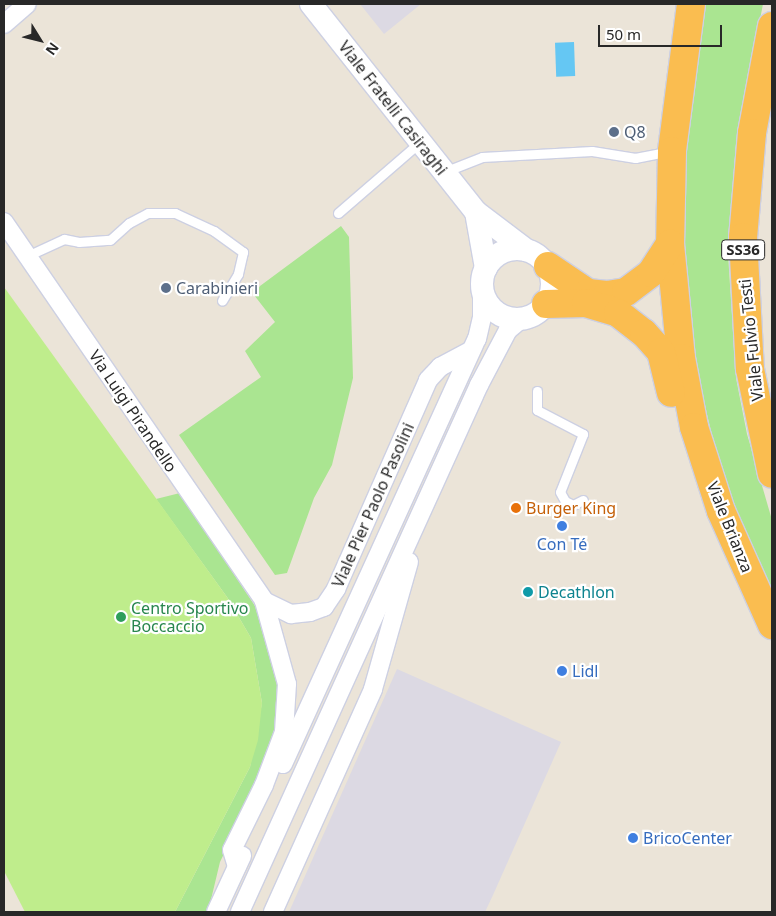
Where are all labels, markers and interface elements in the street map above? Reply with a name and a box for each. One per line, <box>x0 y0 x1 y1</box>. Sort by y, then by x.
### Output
north arrow <box>15 15 65 65</box>
scale bar <box>601 15 725 47</box>
text: 50 m <box>606 24 641 44</box>
street label: Viale Fratelli Casiraghi <box>335 37 451 179</box>
text: N <box>42 39 64 59</box>
place label: Q8 <box>624 122 646 142</box>
marker: Q8 <box>608 126 620 138</box>
road number: SS36 <box>720 238 766 262</box>
place label: Carabinieri <box>176 278 258 298</box>
street label: Viale Fulvio Testi <box>735 278 767 402</box>
marker: Carabinieri <box>160 282 172 294</box>
street label: Via Luigi Pirandello <box>85 346 181 476</box>
street label: Viale Pier Paolo Pasolini <box>328 420 418 590</box>
street label: Viale Brianza <box>703 479 757 575</box>
place label: Burger King <box>526 498 616 518</box>
marker: Burger King <box>510 502 522 514</box>
marker: Con Té <box>556 520 568 532</box>
place label: Con Té <box>537 534 587 554</box>
place label: Decathlon <box>538 582 615 602</box>
marker: Decathlon <box>522 586 534 598</box>
place label: Centro Sportivo Boccaccio <box>131 598 249 636</box>
marker: Centro Sportivo Boccaccio <box>115 611 127 623</box>
place label: Lidl <box>572 661 598 681</box>
marker: Lidl <box>556 665 568 677</box>
place label: BricoCenter <box>643 828 732 848</box>
marker: BricoCenter <box>627 832 639 844</box>

